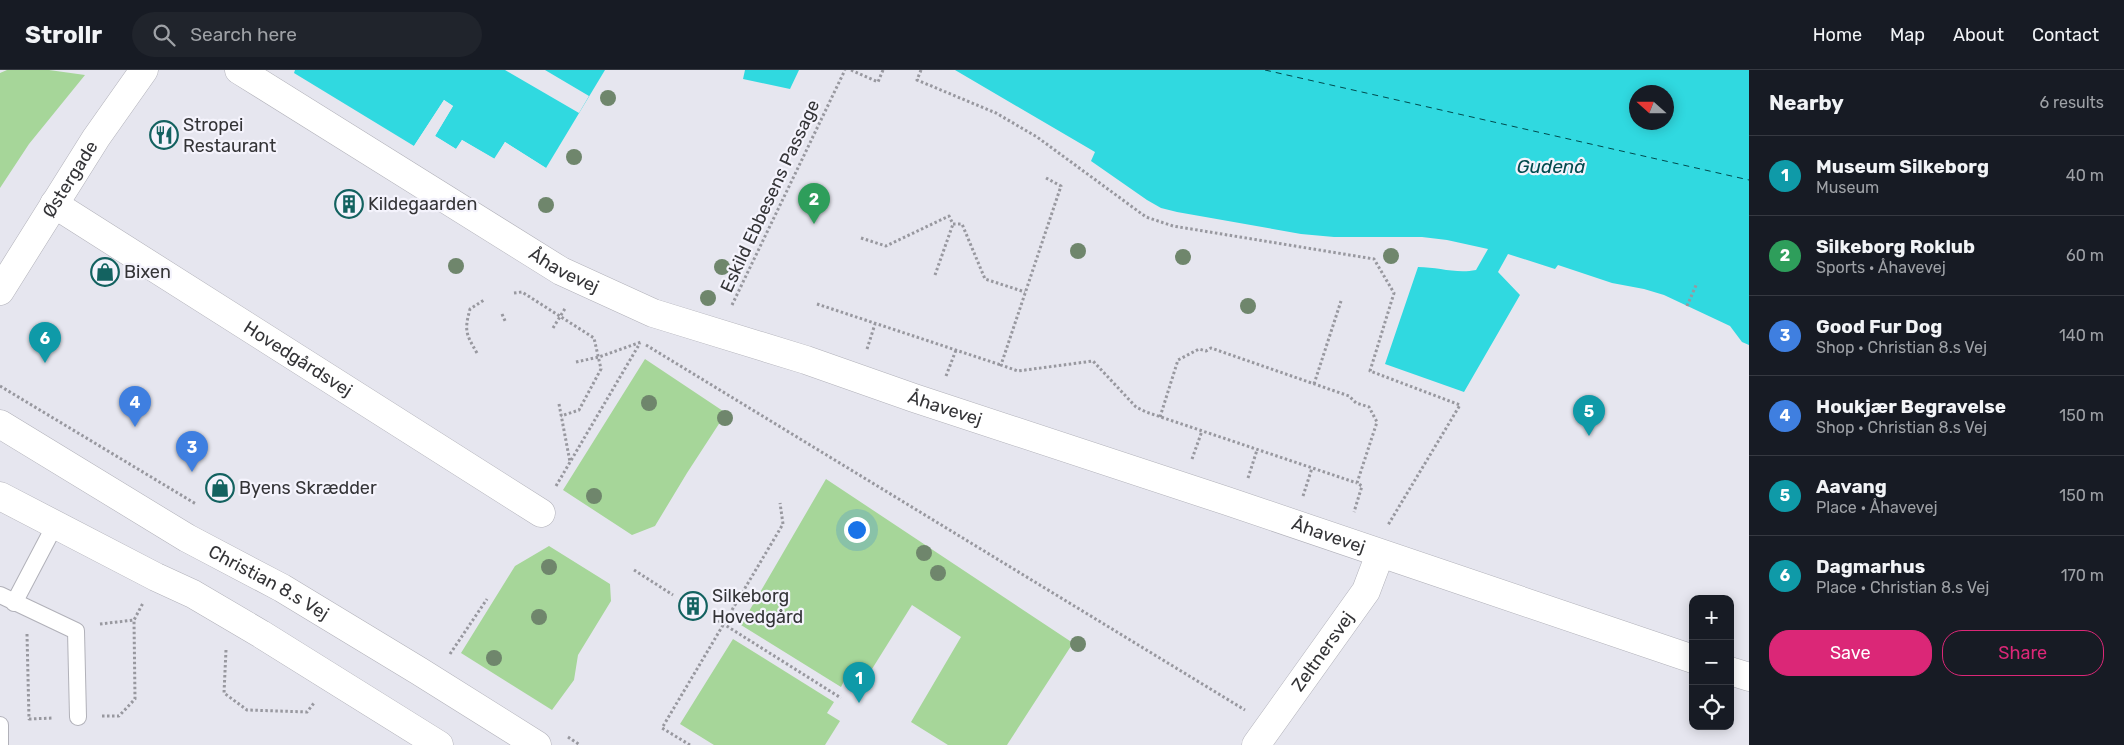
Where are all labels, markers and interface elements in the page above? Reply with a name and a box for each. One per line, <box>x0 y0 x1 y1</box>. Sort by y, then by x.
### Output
search box <box>132 12 482 57</box>
text: Strollr <box>25 21 102 49</box>
icon: search <box>150 21 178 49</box>
text: Search here <box>190 23 297 46</box>
text: Home <box>1813 24 1862 46</box>
text: Map <box>1890 24 1925 46</box>
text: About <box>1953 24 2004 46</box>
text: Contact <box>2032 24 2099 46</box>
north arrow <box>1629 85 1674 130</box>
text: Nearby <box>1769 90 1844 115</box>
text: 6 results <box>2039 93 2104 112</box>
street label: Eskild Ebbesens Passage <box>716 96 824 296</box>
place label: Stropei Restaurant <box>183 114 276 157</box>
restaurant icon: Stropei Restaurant <box>149 120 179 150</box>
street label: Østergade <box>38 137 103 222</box>
water label: Gudenå <box>1517 155 1585 178</box>
text: Museum Silkeborg <box>1816 155 1989 178</box>
text: 1 <box>1781 166 1789 185</box>
text: 40 m <box>2066 166 2104 185</box>
text: Museum <box>1816 178 1879 197</box>
pin: 2 <box>798 183 830 224</box>
building icon: Kildegaarden <box>334 189 364 219</box>
place label: Kildegaarden <box>368 193 477 215</box>
text: Silkeborg Roklub <box>1816 235 1975 258</box>
street label: Åhavevej <box>525 243 603 298</box>
text: 2 <box>1780 246 1790 265</box>
text: 60 m <box>2066 246 2104 265</box>
shop icon: Bixen <box>90 257 120 287</box>
text: Sports · Åhavevej <box>1816 258 1946 277</box>
place label: Bixen <box>124 261 171 283</box>
text: Good Fur Dog <box>1816 315 1942 338</box>
street label: Hovedgårdsvej <box>240 316 357 401</box>
pin: 6 <box>29 322 61 363</box>
text: 3 <box>1780 326 1790 345</box>
text: 140 m <box>2059 326 2104 345</box>
text: Shop · Christian 8.s Vej <box>1816 338 1987 357</box>
pin: 4 <box>119 386 151 427</box>
street label: Åhavevej <box>905 386 985 431</box>
pin: 5 <box>1573 395 1605 436</box>
text: Houkjær Begravelse <box>1816 395 2006 418</box>
text: 4 <box>1780 406 1790 425</box>
text: 150 m <box>2059 406 2104 425</box>
text: Shop · Christian 8.s Vej <box>1816 418 1987 437</box>
pin: 3 <box>176 431 208 472</box>
shop icon: Byens Skrædder <box>205 473 235 503</box>
text: Aavang <box>1816 475 1887 498</box>
place label: Byens Skrædder <box>239 477 377 499</box>
text: 5 <box>1780 486 1790 505</box>
text: 150 m <box>2059 486 2104 505</box>
text: Place · Åhavevej <box>1816 498 1937 517</box>
street label: Åhavevej <box>1289 513 1368 558</box>
your location <box>844 517 870 543</box>
street label: Christian 8.s Vej <box>205 540 333 625</box>
text: Dagmarhus <box>1816 555 1925 578</box>
text: 6 <box>1780 566 1790 585</box>
text: 170 m <box>2061 566 2104 585</box>
text: Place · Christian 8.s Vej <box>1816 578 1989 597</box>
place label: Silkeborg Hovedgård <box>712 585 803 628</box>
building icon: Silkeborg Hovedgård <box>678 591 708 621</box>
map controls <box>1689 595 1734 730</box>
button: + <box>1689 595 1734 640</box>
street label: Zeltnersvej <box>1287 607 1359 696</box>
button: Save <box>1769 630 1932 676</box>
button: Share <box>1942 630 2104 676</box>
button: − <box>1689 640 1734 685</box>
pin: 1 <box>843 662 875 703</box>
button: locate <box>1689 685 1734 730</box>

